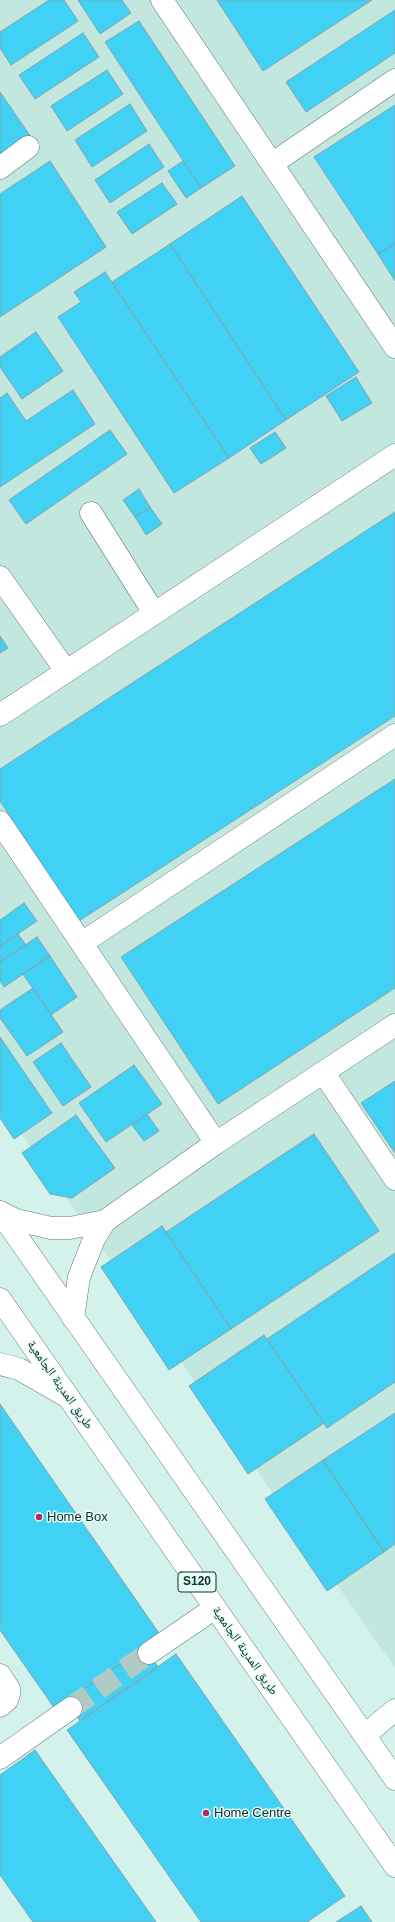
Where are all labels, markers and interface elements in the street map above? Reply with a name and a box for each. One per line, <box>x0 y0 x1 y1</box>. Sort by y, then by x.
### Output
street label: طريق المدينة الجامعية <box>23 1338 97 1432</box>
place label: Home Box <box>47 1509 108 1525</box>
marker: Home Box <box>34 1512 44 1522</box>
road number: S120 <box>178 1572 216 1592</box>
street label: طريق المدينة الجامعية <box>208 1604 282 1698</box>
place label: Home Centre <box>214 1805 291 1821</box>
marker: Home Centre <box>201 1808 211 1818</box>

